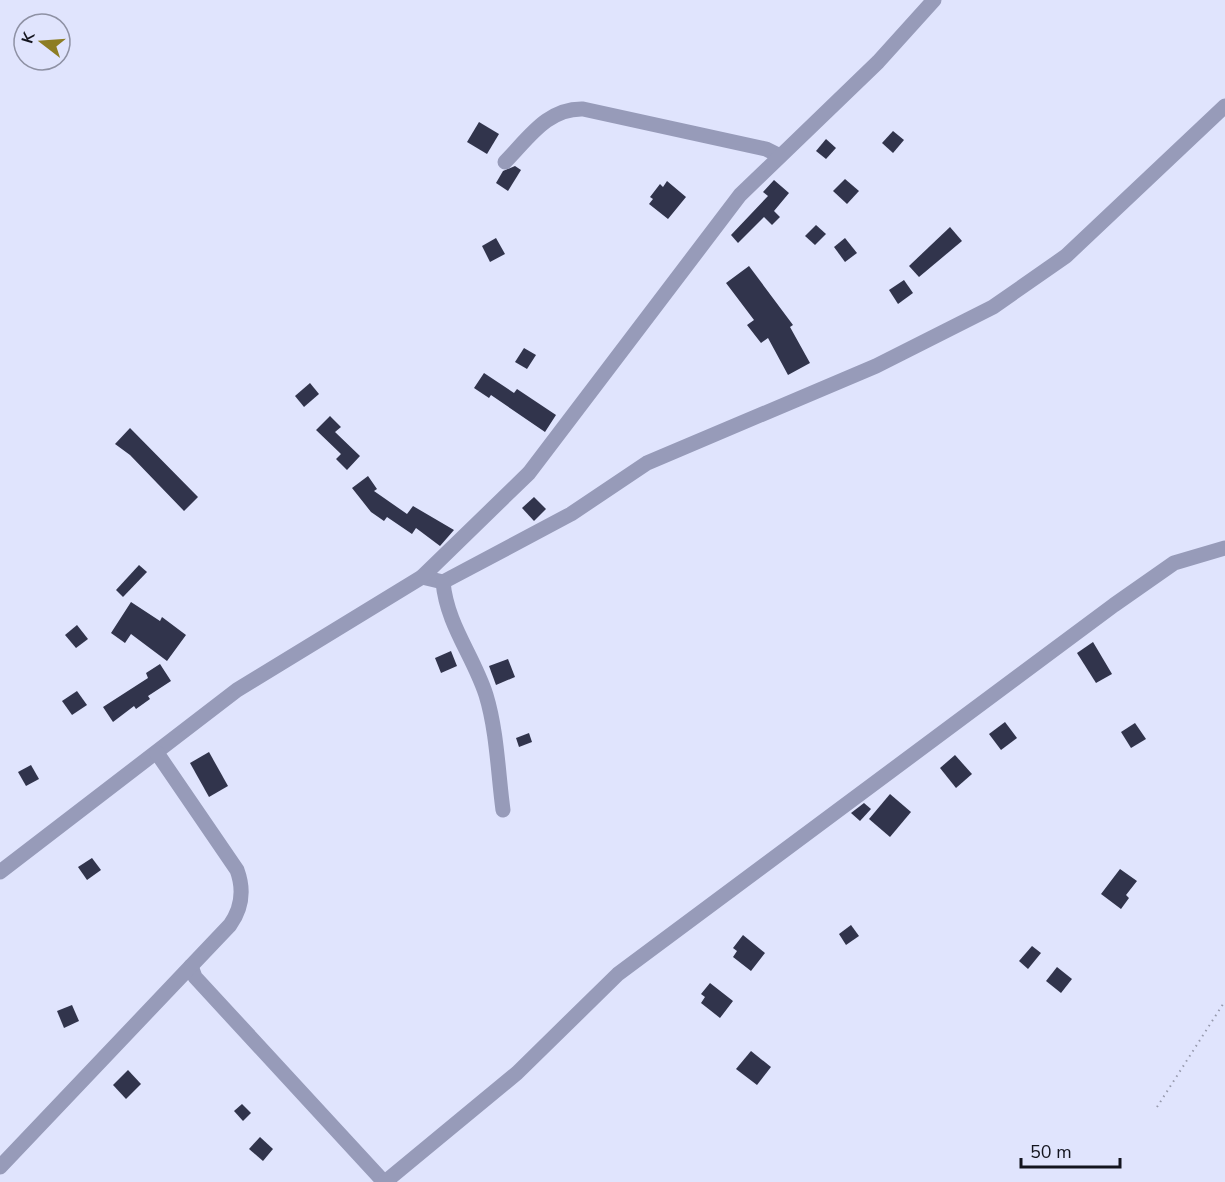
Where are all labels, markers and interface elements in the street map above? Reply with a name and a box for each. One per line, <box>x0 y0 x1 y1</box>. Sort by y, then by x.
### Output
north arrow <box>12 12 72 72</box>
text: K <box>17 28 41 46</box>
scale bar <box>1021 1131 1120 1169</box>
text: 50 m <box>1030 1140 1072 1164</box>

